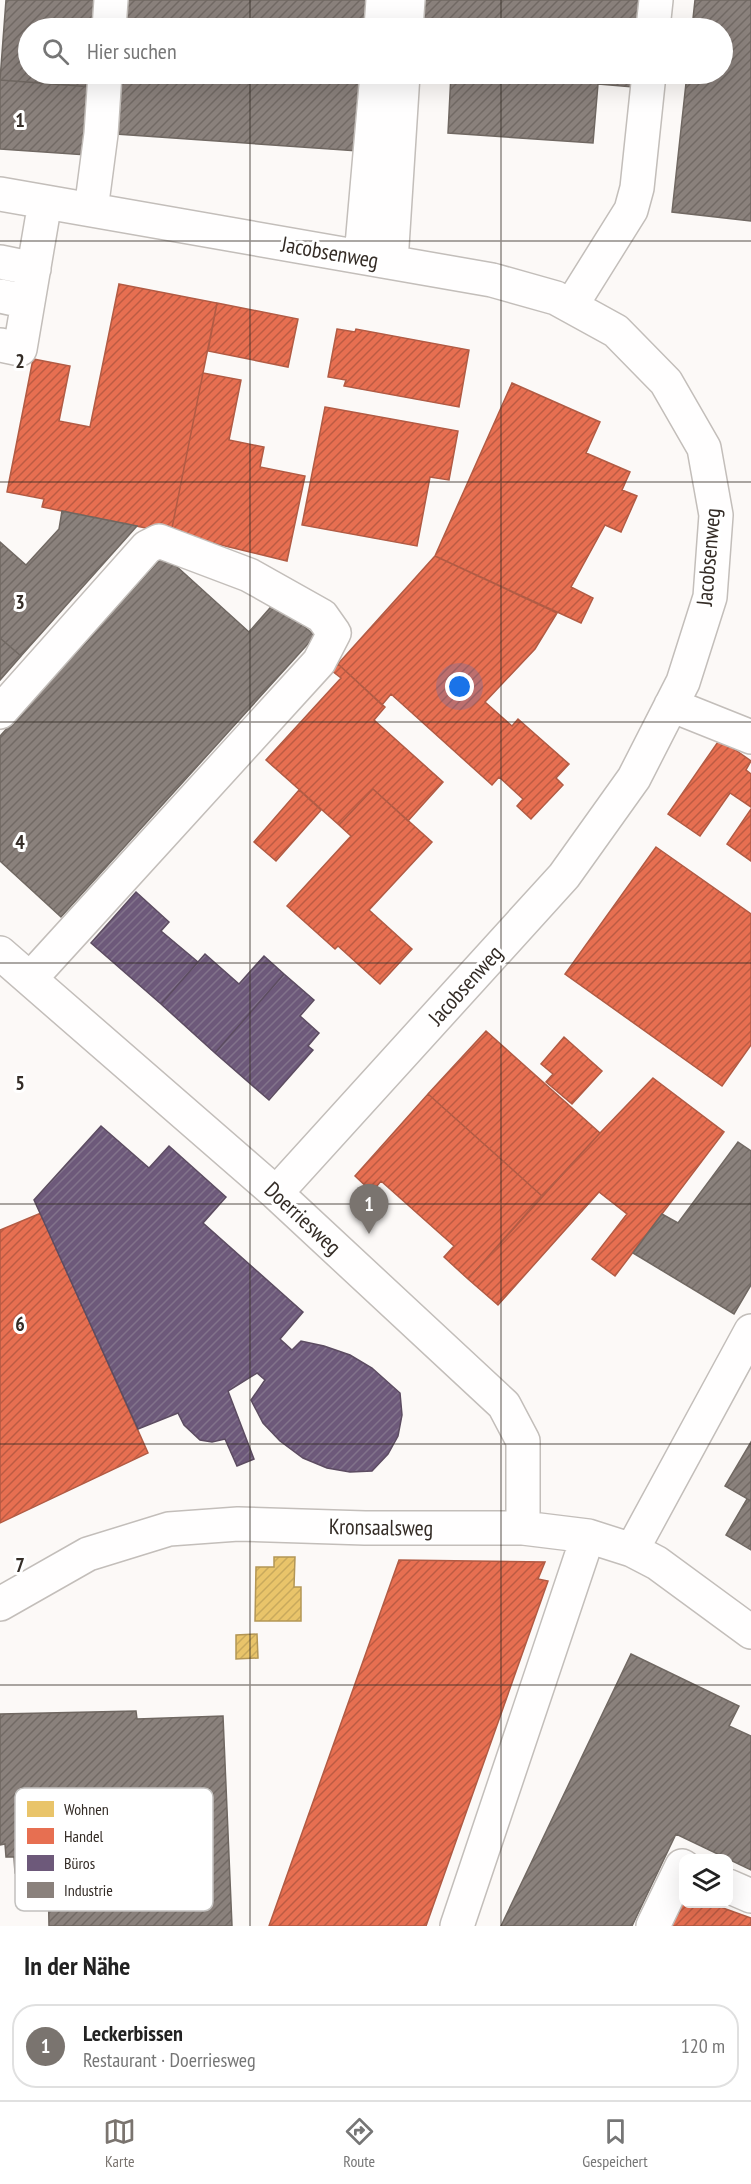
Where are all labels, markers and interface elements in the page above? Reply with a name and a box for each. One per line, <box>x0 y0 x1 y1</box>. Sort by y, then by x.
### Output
search box <box>18 18 733 84</box>
icon: search <box>39 35 72 68</box>
text: Hier suchen <box>87 37 177 65</box>
text: 1 <box>15 107 25 133</box>
street label: Jacobsenweg <box>278 230 381 274</box>
text: 2 <box>15 348 25 374</box>
street label: Jacobsenweg <box>690 507 726 608</box>
text: 3 <box>15 589 25 615</box>
your location <box>445 672 474 701</box>
text: 4 <box>15 829 25 855</box>
street label: Jacobsenweg <box>421 939 508 1032</box>
text: 5 <box>15 1070 25 1096</box>
street label: Doerriesweg <box>259 1175 347 1261</box>
pin: 1 <box>350 1184 388 1234</box>
text: 6 <box>15 1311 25 1337</box>
street label: Kronsaalsweg <box>329 1512 433 1542</box>
text: 7 <box>15 1552 25 1578</box>
legend <box>15 1788 213 1911</box>
text: Wohnen <box>64 1799 109 1819</box>
text: Handel <box>64 1826 104 1846</box>
text: Büros <box>64 1853 95 1873</box>
map controls <box>679 1854 733 1908</box>
button: layers <box>679 1854 733 1908</box>
text: Industrie <box>64 1880 113 1900</box>
text: In der Nähe <box>24 1949 130 1982</box>
text: Leckerbissen <box>83 2019 183 2047</box>
text: 1 <box>41 2033 50 2059</box>
text: 120 m <box>681 2033 725 2059</box>
text: Restaurant · Doerriesweg <box>83 2047 256 2073</box>
tab: Karte <box>103 2115 136 2171</box>
tab: Route <box>343 2115 376 2171</box>
tab: Gespeichert <box>582 2115 648 2171</box>

